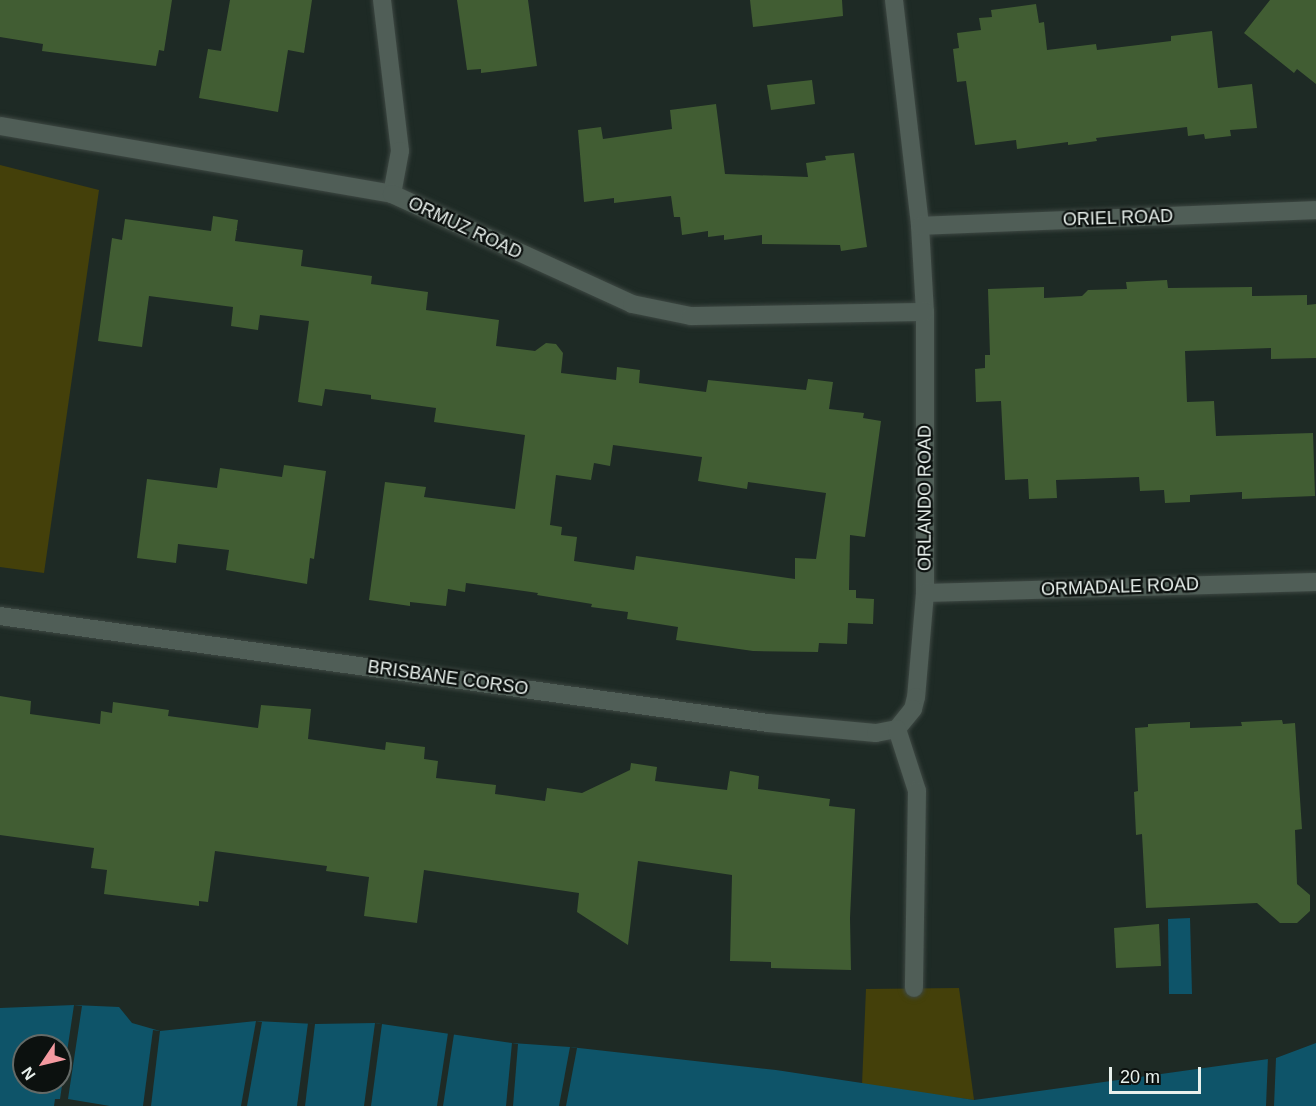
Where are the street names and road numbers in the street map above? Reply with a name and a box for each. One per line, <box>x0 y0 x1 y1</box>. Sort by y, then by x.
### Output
street label: ORMUZ ROAD <box>405 192 525 264</box>
street label: ORIEL ROAD <box>1062 205 1174 231</box>
street label: ORLANDO ROAD <box>914 425 936 571</box>
street label: ORMADALE ROAD <box>1041 573 1199 601</box>
street label: BRISBANE CORSO <box>366 656 530 700</box>

